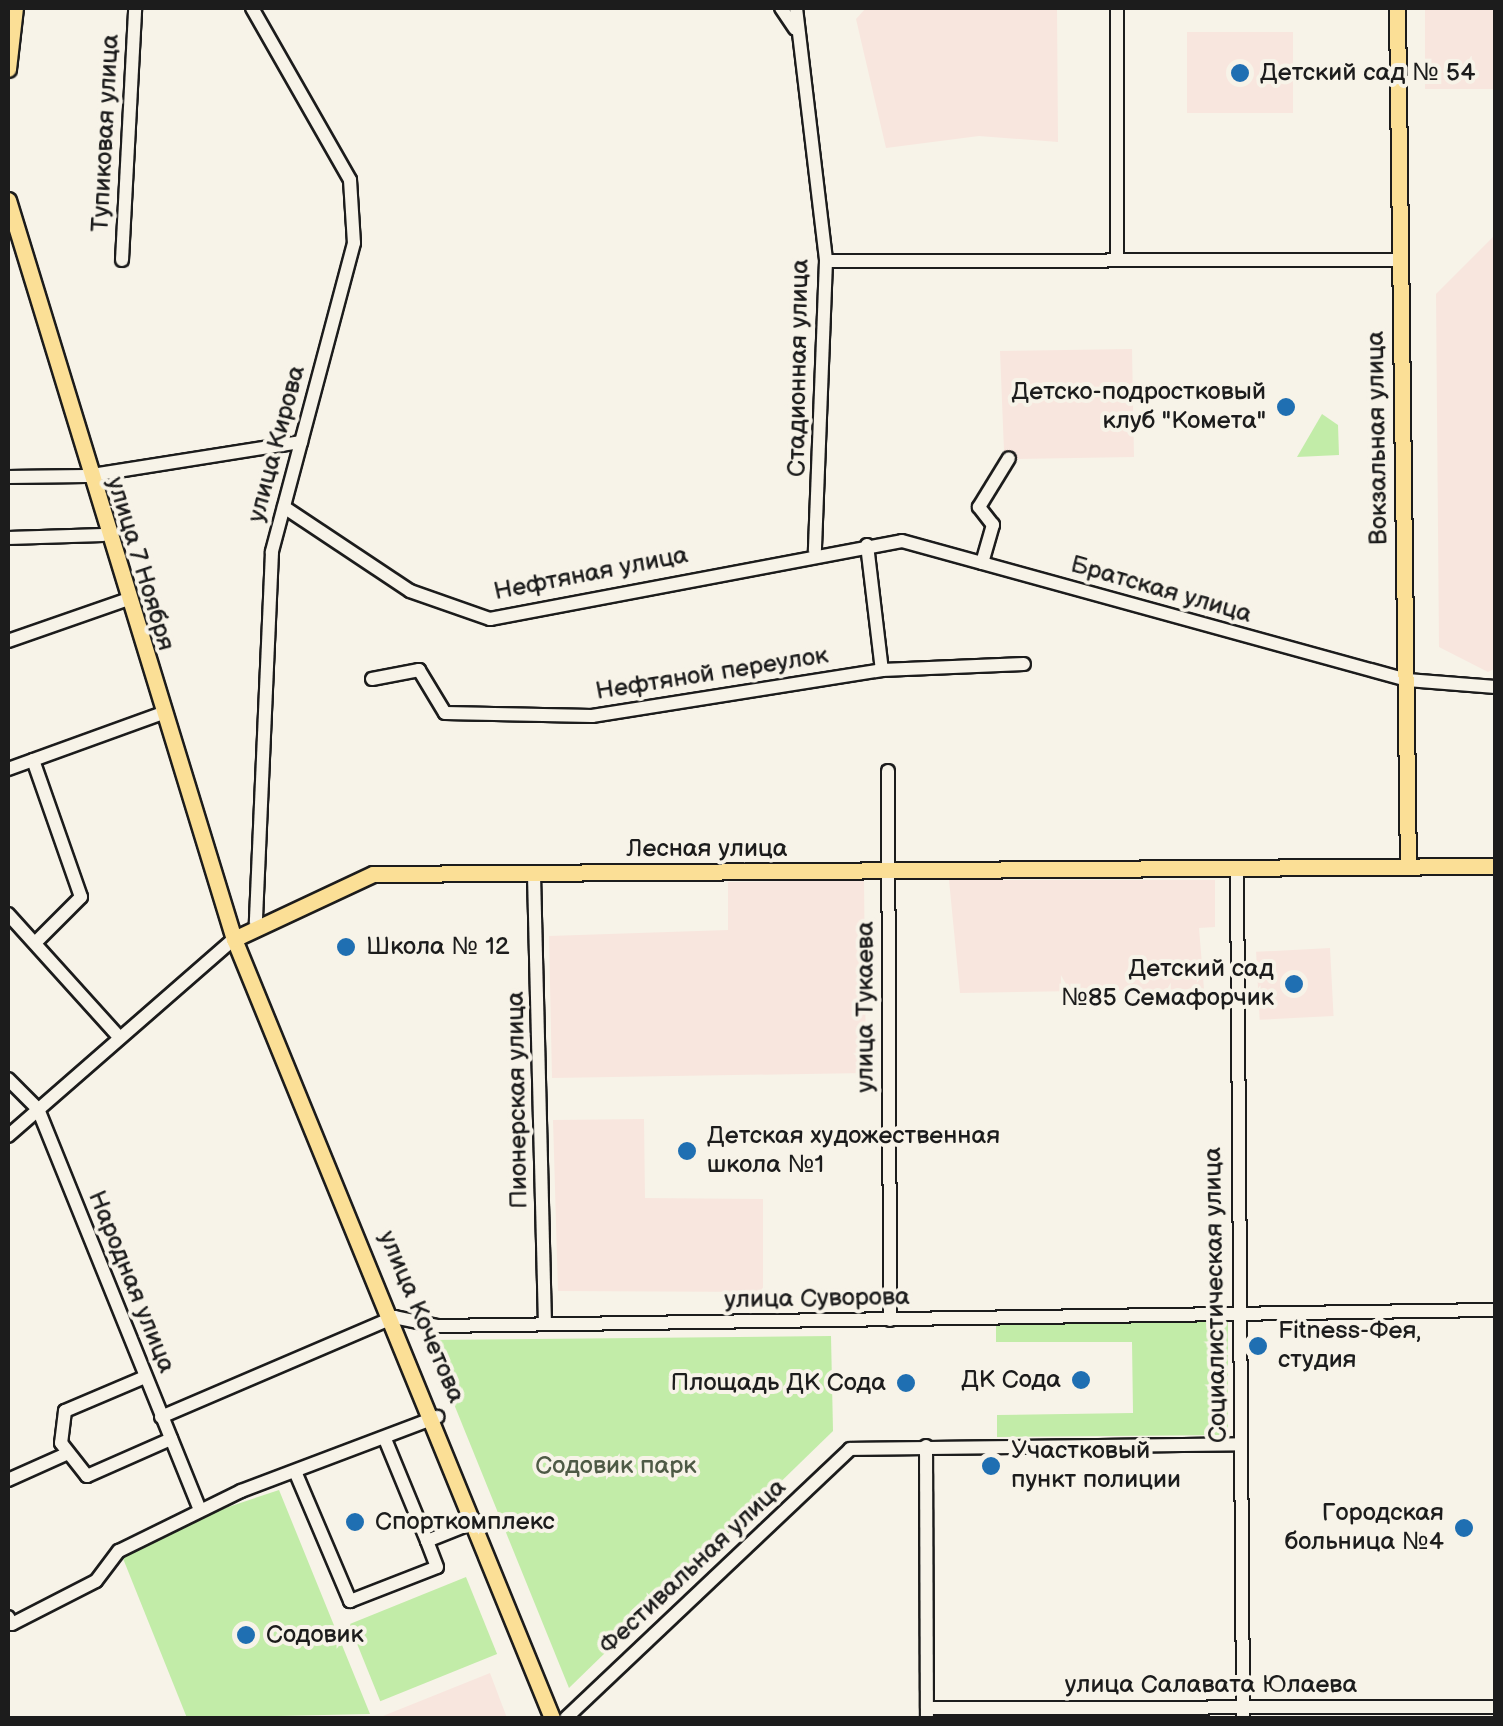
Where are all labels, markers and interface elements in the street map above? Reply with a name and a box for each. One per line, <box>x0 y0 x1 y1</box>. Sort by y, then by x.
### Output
street label: Тупиковая улица <box>86 33 126 233</box>
place label: Детский сад № 54 <box>1260 58 1475 88</box>
marker: Детский сад № 54 <box>1229 62 1251 84</box>
street label: Стадионная улица <box>782 259 816 477</box>
street label: Вокзальная улица <box>1361 331 1395 545</box>
street label: улица Кирова <box>242 362 312 526</box>
place label: Детско-подростковый клуб "Комета" <box>1012 378 1266 437</box>
marker: Детско-подростковый клуб "Комета" <box>1275 396 1297 418</box>
street label: улица 7 Ноября <box>99 473 181 655</box>
street label: Нефтяная улица <box>491 540 691 608</box>
street label: Братская улица <box>1067 550 1255 630</box>
street label: Нефтяной переулок <box>594 641 830 707</box>
street label: Лесная улица <box>627 834 787 864</box>
street label: улица Тукаева <box>851 921 881 1093</box>
place label: Школа № 12 <box>366 932 510 962</box>
marker: Школа № 12 <box>335 936 357 958</box>
place label: Детский сад №85 Семафорчик <box>1061 955 1274 1014</box>
marker: Детский сад №85 Семафорчик <box>1283 973 1305 995</box>
street label: Пионерская улица <box>501 991 535 1209</box>
place label: Детская художественная школа №1 <box>707 1122 1000 1181</box>
marker: Детская художественная школа №1 <box>676 1140 698 1162</box>
street label: Социалистическая улица <box>1198 1147 1234 1443</box>
street label: Народная улица <box>81 1187 181 1377</box>
street label: улица Кочетова <box>371 1226 471 1408</box>
street label: улица Суворова <box>724 1282 910 1316</box>
place label: Fitness-Фея, студия <box>1278 1317 1421 1376</box>
marker: Fitness-Фея, студия <box>1247 1335 1269 1357</box>
place label: ДК Сода <box>961 1365 1061 1395</box>
place label: Площадь ДК Сода <box>671 1368 886 1398</box>
marker: ДК Сода <box>1070 1369 1092 1391</box>
marker: Площадь ДК Сода <box>895 1372 917 1394</box>
place label: Участковый пункт полиции <box>1011 1437 1181 1496</box>
park label: Содовик парк <box>535 1451 697 1481</box>
marker: Участковый пункт полиции <box>980 1455 1002 1477</box>
street label: Фестивальная улица <box>593 1473 793 1661</box>
place label: Городская больница №4 <box>1285 1499 1444 1558</box>
place label: Спорткомплекс <box>375 1507 555 1537</box>
marker: Спорткомплекс <box>344 1511 366 1533</box>
marker: Городская больница №4 <box>1453 1517 1475 1539</box>
place label: Содовик <box>266 1620 364 1650</box>
marker: Содовик <box>235 1624 257 1646</box>
street label: улица Салавата Юлаева <box>1065 1670 1357 1700</box>

